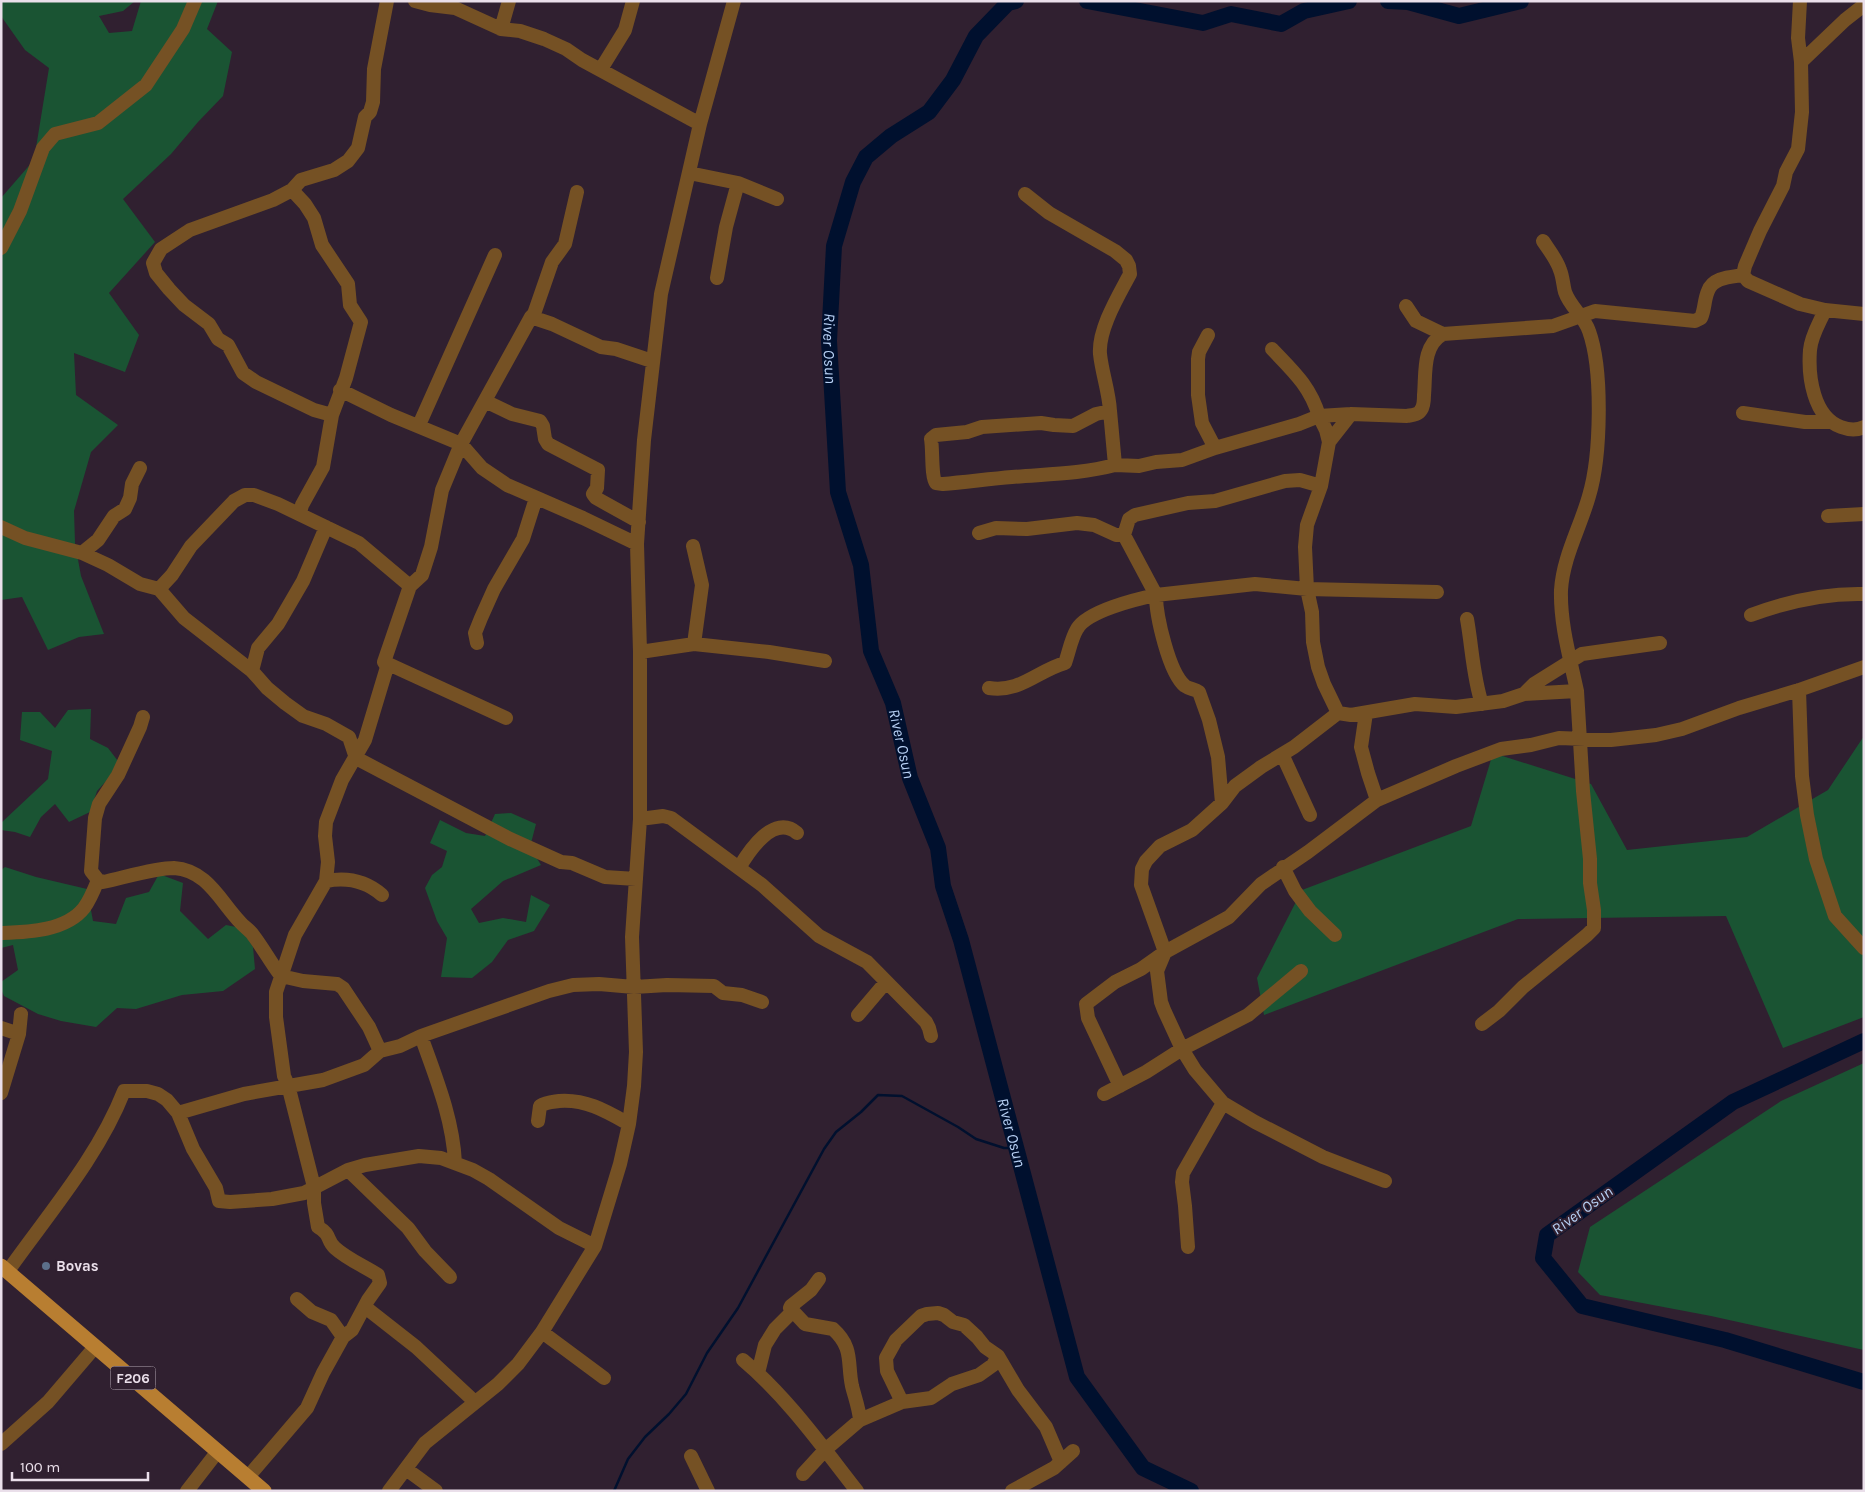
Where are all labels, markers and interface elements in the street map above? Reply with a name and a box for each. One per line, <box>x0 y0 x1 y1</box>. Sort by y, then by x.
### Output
water label: River Osun <box>819 312 841 385</box>
water label: River Osun <box>885 707 919 780</box>
water label: River Osun <box>994 1096 1030 1169</box>
water label: River Osun <box>1548 1181 1616 1239</box>
place label: Bovas <box>56 1257 99 1275</box>
marker: Bovas <box>40 1260 52 1272</box>
road number: F206 <box>110 1366 156 1390</box>
scale bar <box>12 1450 149 1482</box>
text: 100 m <box>20 1458 60 1476</box>

